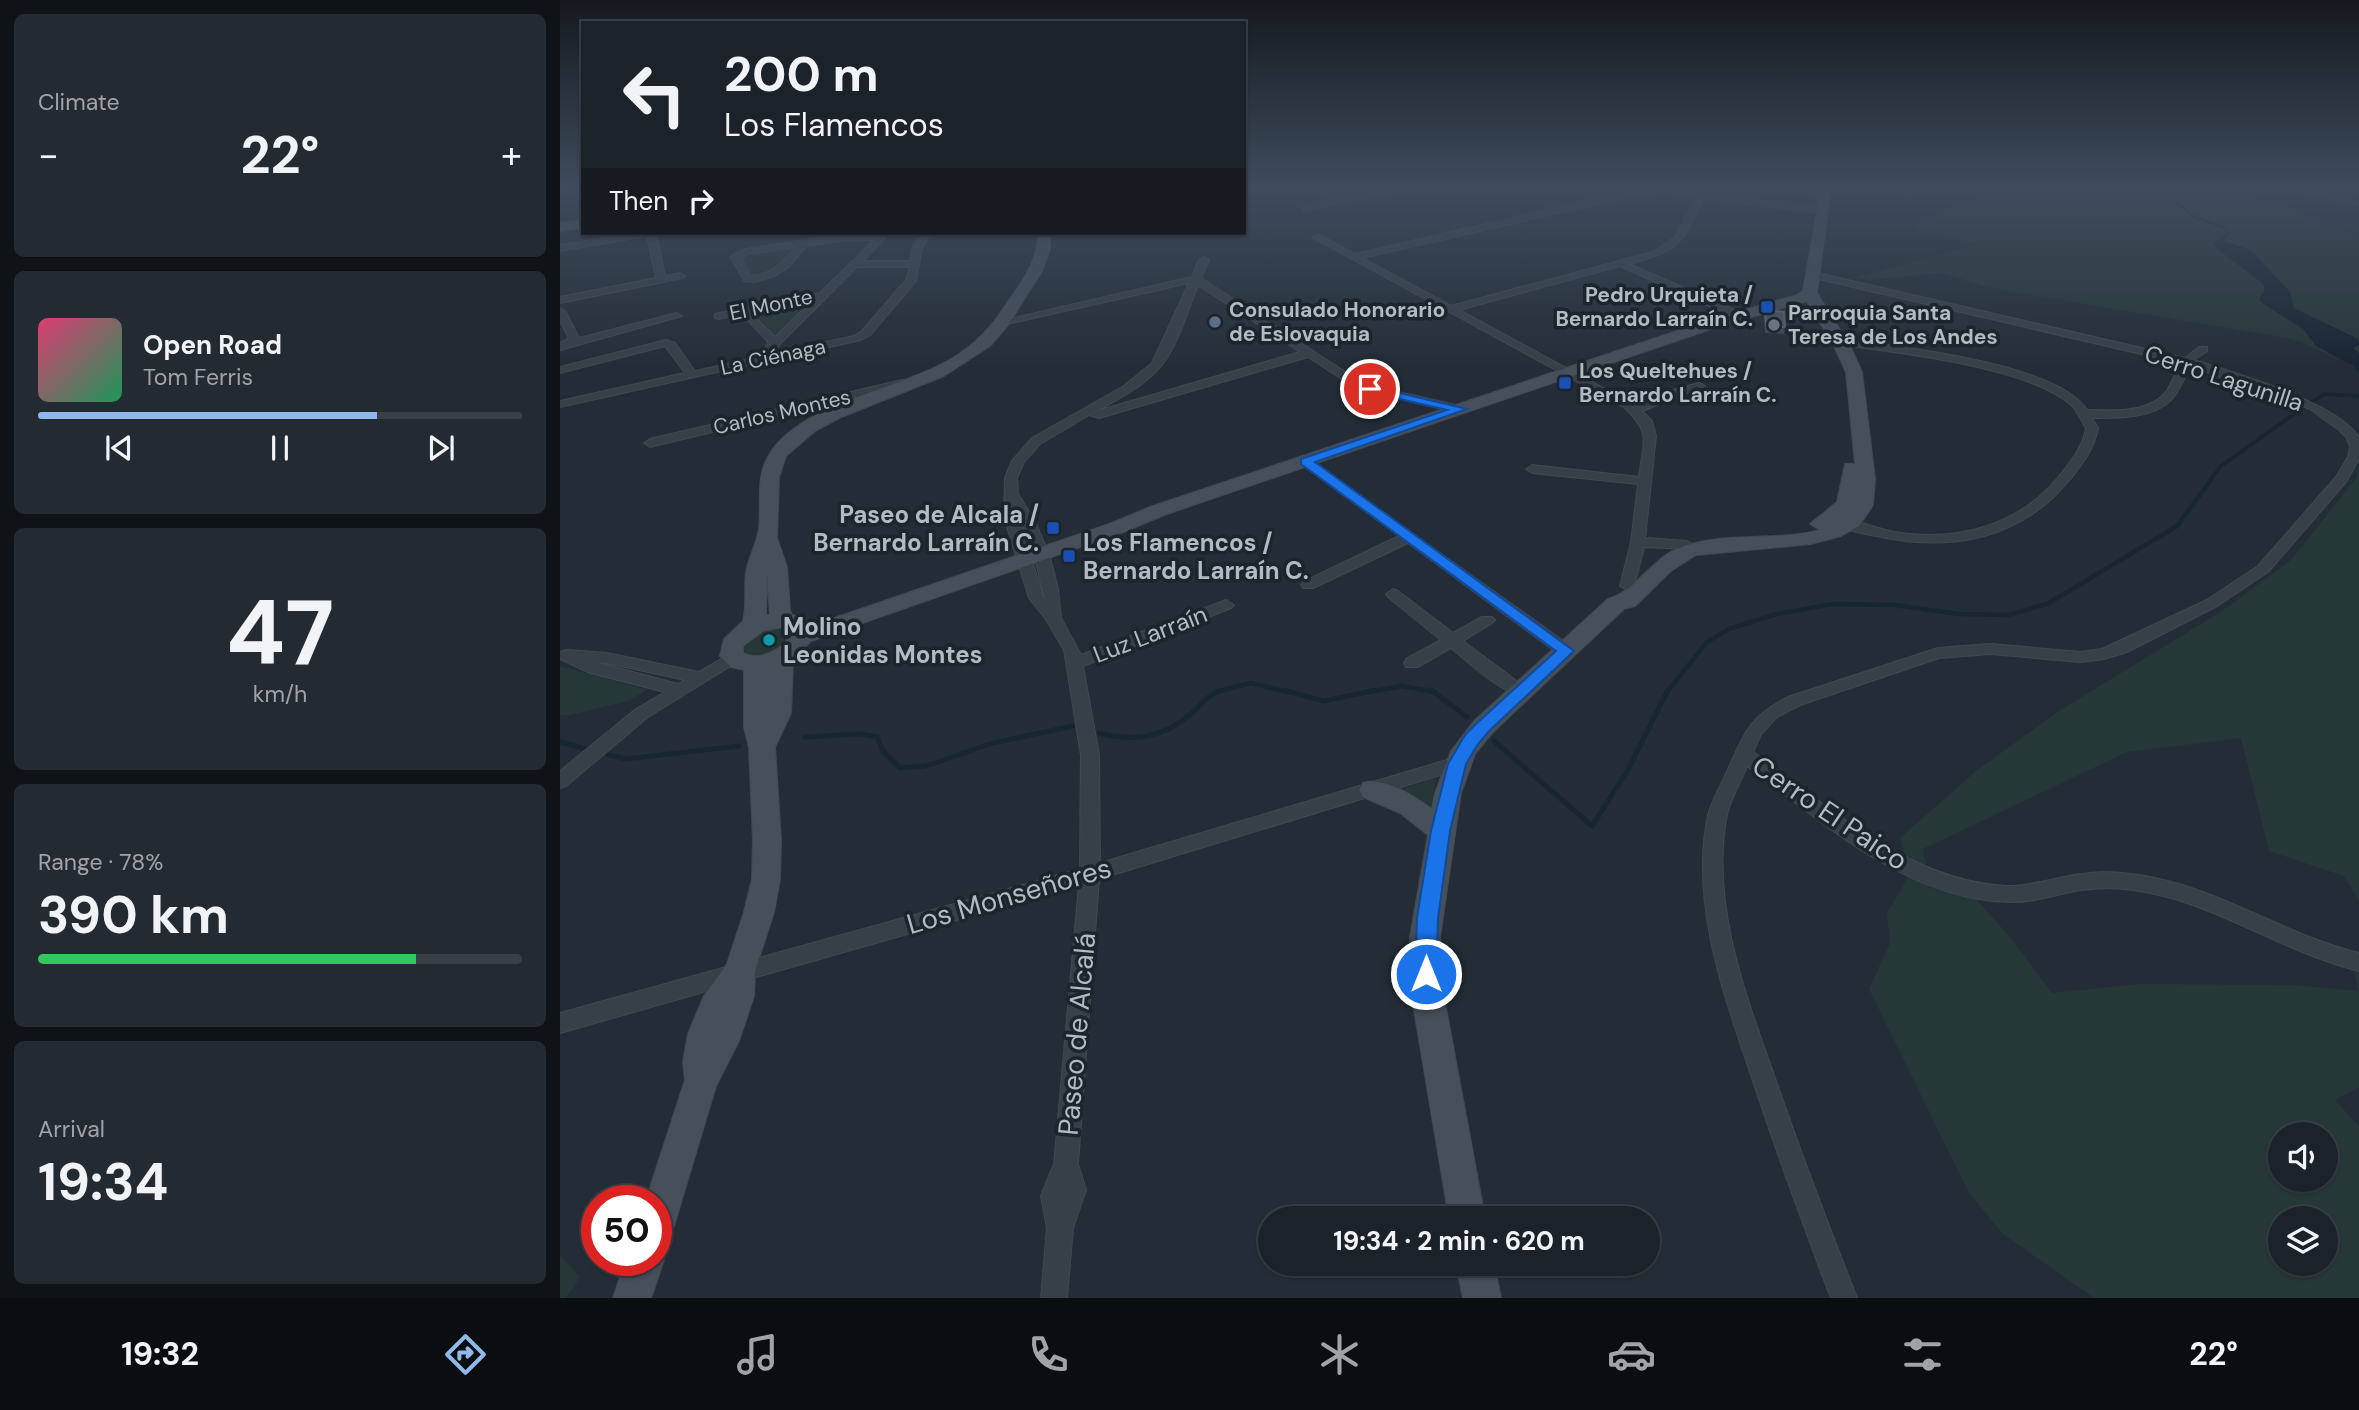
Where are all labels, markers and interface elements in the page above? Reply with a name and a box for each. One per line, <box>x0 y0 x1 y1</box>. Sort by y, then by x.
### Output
text: 200 m <box>724 42 879 106</box>
icon: left <box>609 49 700 140</box>
text: Climate <box>38 87 120 117</box>
text: Los Flamencos <box>724 104 944 146</box>
text: 22° <box>241 121 319 189</box>
text: − <box>38 130 59 180</box>
text: + <box>501 130 522 180</box>
icon: right <box>682 182 720 220</box>
text: Then <box>609 184 668 218</box>
place label: Pedro Urquieta / Bernardo Larraín C. <box>1555 281 1753 333</box>
street label: El Monte <box>727 283 815 327</box>
place label: Consulado Honorario de Eslovaquia <box>1229 296 1445 348</box>
marker: Pedro Urquieta / Bernardo Larraín C. <box>1759 299 1775 315</box>
place label: Parroquia Santa Teresa de Los Andes <box>1788 299 1998 351</box>
marker: Consulado Honorario de Eslovaquia <box>1207 314 1223 330</box>
marker: Parroquia Santa Teresa de Los Andes <box>1766 317 1782 333</box>
text: Open Road <box>143 328 282 362</box>
street label: La Ciénaga <box>718 332 828 382</box>
street label: Cerro Lagunilla <box>2141 338 2307 418</box>
place label: Los Queltehues / Bernardo Larraín C. <box>1579 357 1777 409</box>
pin <box>1340 359 1400 419</box>
text: Tom Ferris <box>143 362 253 392</box>
icon: arrive <box>1351 370 1389 408</box>
marker: Los Queltehues / Bernardo Larraín C. <box>1557 375 1573 391</box>
street label: Carlos Montes <box>711 383 853 441</box>
icon: previous <box>100 429 138 467</box>
icon: pause <box>261 429 299 467</box>
icon: next <box>422 429 460 467</box>
place label: Paseo de Alcala / Bernardo Larraín C. <box>813 499 1039 558</box>
marker: Paseo de Alcala / Bernardo Larraín C. <box>1045 520 1061 536</box>
place label: Los Flamencos / Bernardo Larraín C. <box>1083 527 1309 586</box>
marker: Los Flamencos / Bernardo Larraín C. <box>1061 548 1077 564</box>
text: 47 <box>226 574 334 692</box>
street label: Luz Larraín <box>1089 598 1211 670</box>
place label: Molino Leonidas Montes <box>783 611 983 670</box>
marker: Molino Leonidas Montes <box>761 632 777 648</box>
text: km/h <box>253 679 307 709</box>
street label: Cerro El Paico <box>1745 747 1915 879</box>
text: Range · 78% <box>38 847 163 877</box>
street label: Los Monseñores <box>903 849 1115 943</box>
text: 390 km <box>38 881 229 949</box>
street label: Paseo de Alcalá <box>1050 931 1104 1137</box>
position arrow <box>1389 937 1463 1011</box>
text: Arrival <box>38 1114 105 1144</box>
map controls <box>2268 1122 2338 1276</box>
button: sound <box>2268 1122 2338 1192</box>
text: 19:34 <box>38 1148 168 1216</box>
speed limit sign: 50 <box>581 1185 672 1276</box>
button: layers <box>2268 1206 2338 1276</box>
text: 19:34 · 2 min · 620 m <box>1333 1224 1585 1258</box>
icon: directions <box>441 1330 490 1379</box>
icon: music <box>733 1330 782 1379</box>
icon: phone <box>1024 1330 1073 1379</box>
icon: climate <box>1315 1330 1364 1379</box>
icon: car <box>1607 1330 1656 1379</box>
icon: filters <box>1898 1330 1947 1379</box>
text: 19:32 <box>121 1333 199 1375</box>
text: 22° <box>2189 1333 2238 1375</box>

